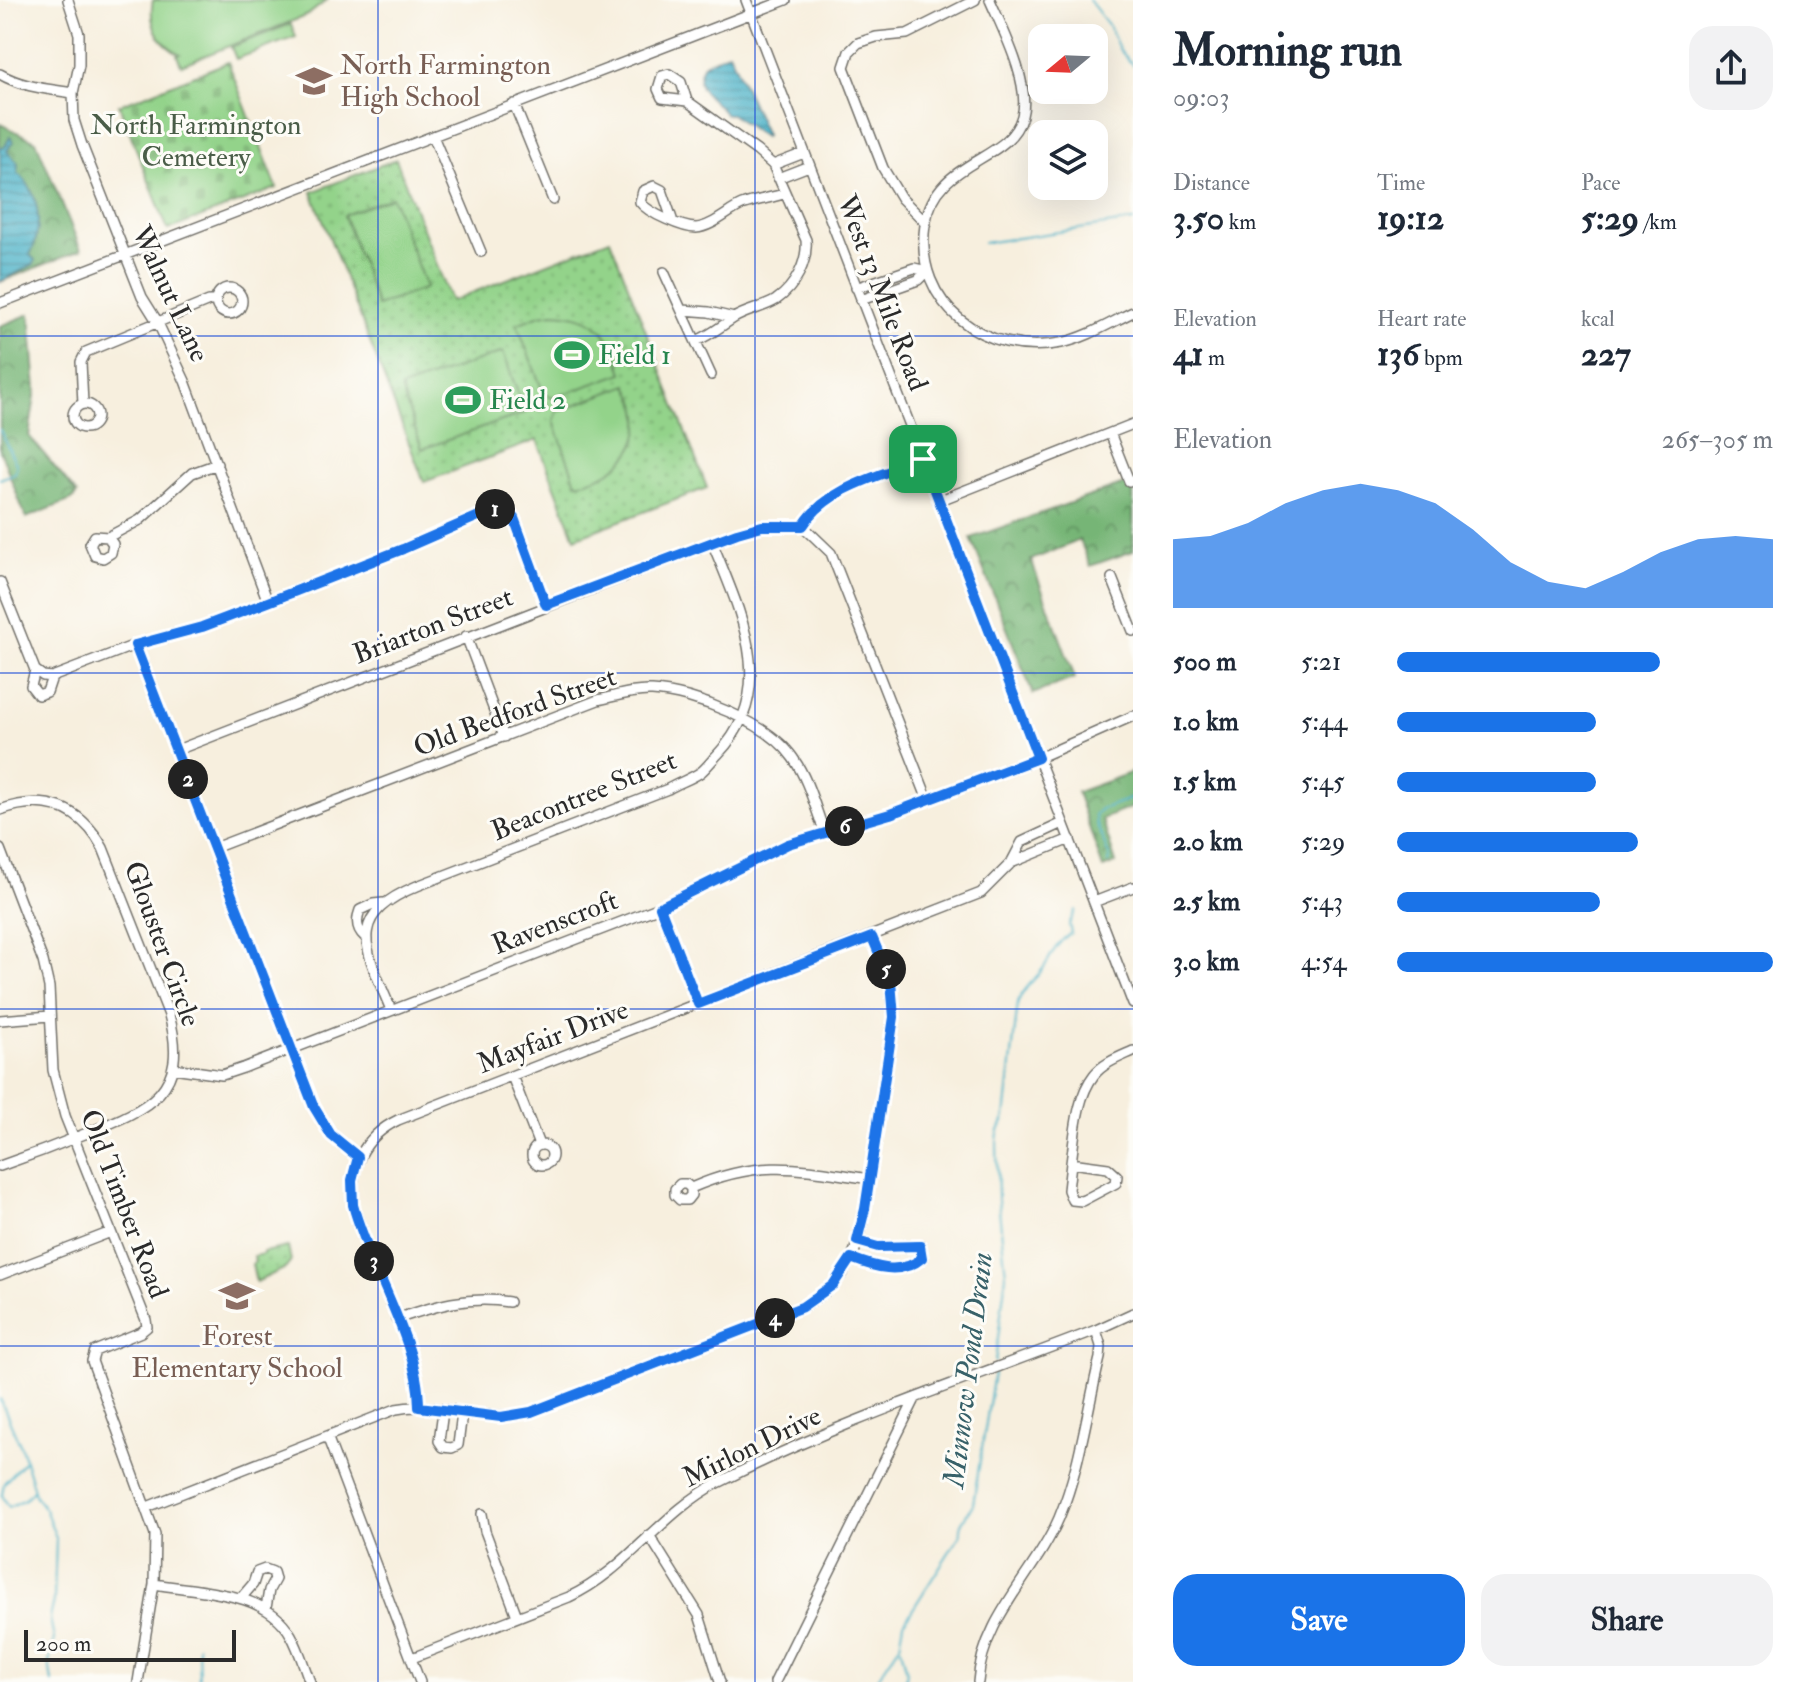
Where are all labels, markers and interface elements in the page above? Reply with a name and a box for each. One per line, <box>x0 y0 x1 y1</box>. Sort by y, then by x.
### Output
north arrow <box>1028 24 1108 104</box>
map controls <box>1028 24 1108 200</box>
text: Morning run <box>1173 24 1402 79</box>
button: share <box>1689 26 1773 110</box>
place label: North Farmington High School <box>340 48 551 115</box>
school or university icon: North Farmington High School <box>295 62 333 100</box>
text: 09:03 <box>1173 82 1229 114</box>
park label: North Farmington Cemetery <box>90 108 302 175</box>
button: layers <box>1028 120 1108 200</box>
text: Distance <box>1173 169 1250 197</box>
text: Time <box>1377 169 1425 197</box>
text: Pace <box>1581 169 1620 197</box>
street label: West 13 Mile Road <box>828 189 935 396</box>
text: 3.50 <box>1173 197 1224 240</box>
text: 19:12 <box>1377 197 1444 240</box>
text: 5:29 <box>1581 197 1639 240</box>
text: km <box>1224 208 1256 236</box>
text: /km <box>1639 208 1677 236</box>
street label: Walnut Lane <box>123 219 217 368</box>
text: Elevation <box>1173 305 1257 333</box>
text: Heart rate <box>1377 305 1467 333</box>
text: kcal <box>1581 305 1615 333</box>
text: 41 <box>1173 333 1203 376</box>
text: 136 <box>1377 333 1419 376</box>
text: 227 <box>1581 333 1631 376</box>
sports icon: Field 1 <box>553 336 591 374</box>
place label: Field 1 <box>598 338 671 373</box>
text: m <box>1203 344 1225 372</box>
text: bpm <box>1419 344 1463 372</box>
sports icon: Field 2 <box>444 381 482 419</box>
place label: Field 2 <box>489 383 566 418</box>
text: Elevation <box>1173 424 1272 456</box>
text: 265–305 m <box>1662 424 1773 456</box>
pin <box>889 425 957 493</box>
icon: arrive <box>901 437 945 481</box>
pin: 1 <box>475 489 515 529</box>
text: 1 <box>491 495 499 523</box>
street label: Briarton Street <box>348 580 518 672</box>
text: 500 m <box>1173 646 1237 678</box>
text: 5:21 <box>1301 646 1341 678</box>
street label: Old Bedford Street <box>409 659 621 765</box>
text: 1.0 km <box>1173 706 1239 738</box>
text: 5:44 <box>1301 706 1347 738</box>
street label: Beacontree Street <box>486 743 682 849</box>
pin: 2 <box>168 759 208 799</box>
text: 2 <box>182 765 194 793</box>
text: 1.5 km <box>1173 766 1236 798</box>
text: 5:45 <box>1301 766 1344 798</box>
pin: 6 <box>825 806 865 846</box>
text: 6 <box>839 812 851 840</box>
text: 2.0 km <box>1173 826 1243 858</box>
text: 5:29 <box>1301 826 1345 858</box>
street label: Glouster Circle <box>116 857 208 1032</box>
street label: Ravenscroft <box>487 883 623 963</box>
text: 2.5 km <box>1173 886 1240 918</box>
text: 5:43 <box>1301 886 1343 918</box>
text: 3.0 km <box>1173 946 1239 978</box>
text: 4:54 <box>1301 946 1346 978</box>
pin: 5 <box>866 949 906 989</box>
text: 5 <box>881 955 891 983</box>
street label: Mayfair Drive <box>473 992 634 1082</box>
street label: Old Timber Road <box>72 1105 176 1303</box>
pin: 3 <box>354 1241 394 1281</box>
text: 3 <box>370 1247 378 1275</box>
water label: Minnow Pond Drain <box>935 1250 1001 1492</box>
school or university icon: Forest Elementary School <box>218 1277 256 1315</box>
pin: 4 <box>755 1298 795 1338</box>
text: 4 <box>769 1304 781 1332</box>
place label: Forest Elementary School <box>131 1319 343 1386</box>
street label: Mirlon Drive <box>677 1398 827 1496</box>
button: Save <box>1173 1574 1465 1666</box>
button: Share <box>1481 1574 1773 1666</box>
scale bar <box>24 1626 236 1662</box>
text: 200 m <box>36 1630 91 1658</box>

